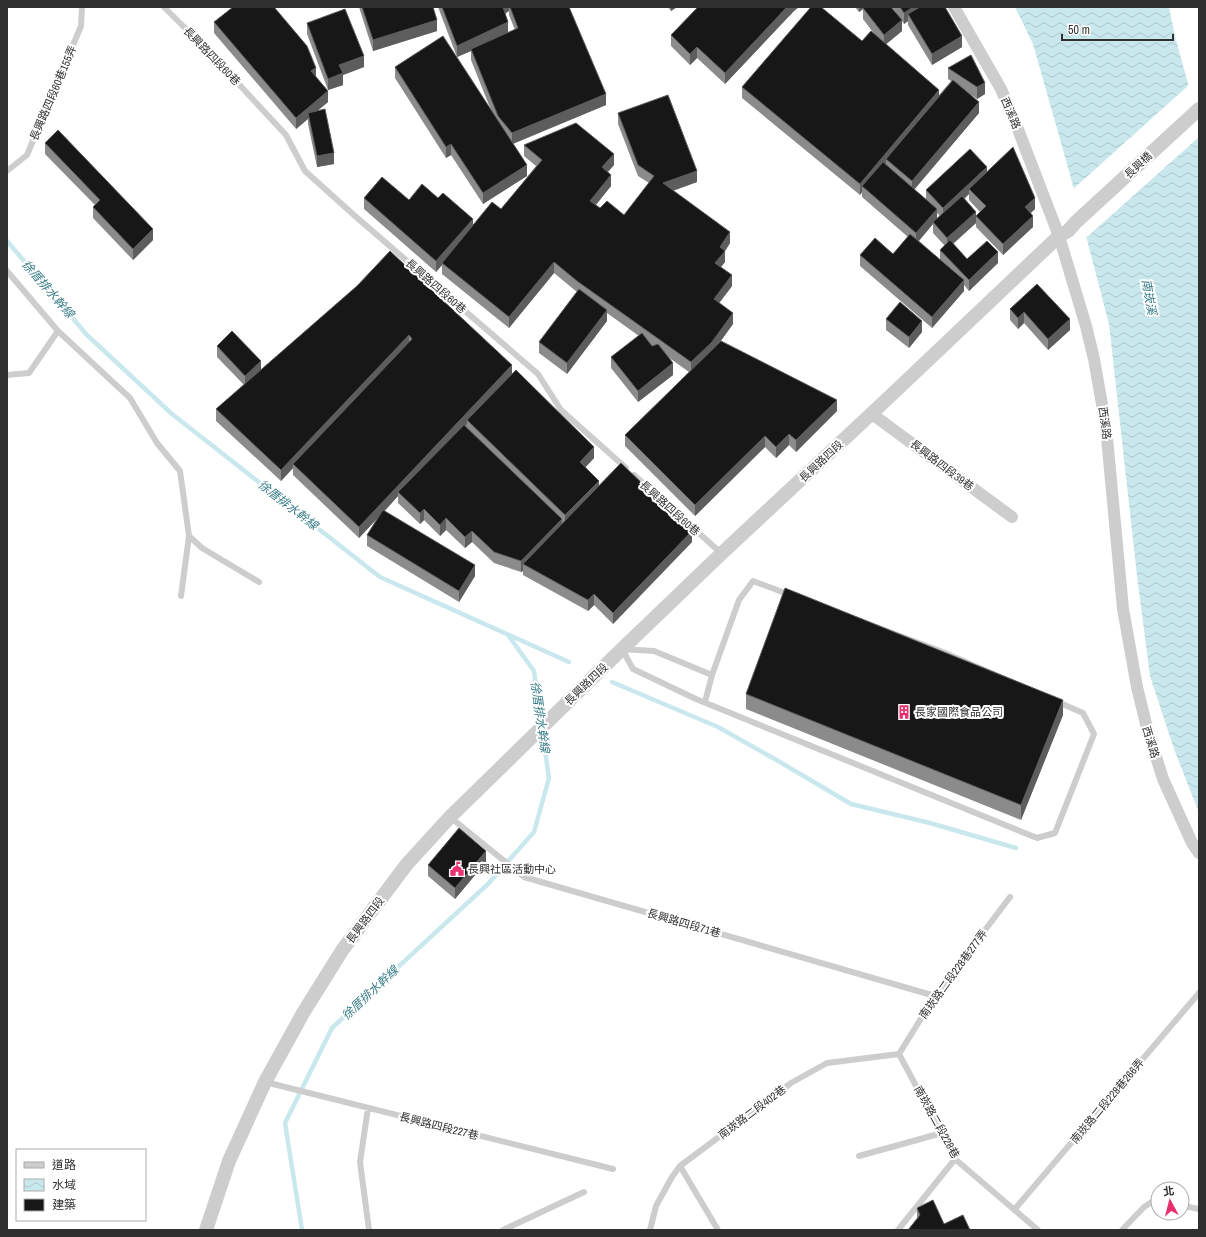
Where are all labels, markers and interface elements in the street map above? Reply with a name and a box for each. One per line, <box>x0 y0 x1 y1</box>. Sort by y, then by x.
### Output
scale bar <box>1062 16 1173 42</box>
text: 50 m <box>1068 22 1090 38</box>
street label: 長興路四段60巷 <box>181 24 243 88</box>
street label: 長興路四段60巷155弄 <box>27 43 79 143</box>
street label: 西溪路 <box>998 95 1024 131</box>
street label: 長興橋 <box>1121 149 1155 181</box>
street label: 長興路四段60巷 <box>403 256 469 316</box>
water label: 徐厝排水幹線 <box>18 257 79 323</box>
water label: 南崁溪 <box>1138 278 1160 318</box>
street label: 西溪路 <box>1096 406 1114 440</box>
street label: 長興路四段 <box>796 437 846 485</box>
street label: 長興路四段39巷 <box>907 437 977 493</box>
water label: 徐厝排水幹線 <box>255 477 323 535</box>
street label: 長興路四段60巷 <box>637 477 703 539</box>
street label: 長興路四段 <box>561 660 611 708</box>
water label: 徐厝排水幹線 <box>527 680 553 756</box>
building icon: 長家國際食品公司 <box>896 704 912 720</box>
place label: 長家國際食品公司 <box>915 705 1003 719</box>
street label: 西溪路 <box>1139 724 1163 760</box>
public building icon: 長興社區活動中心 <box>449 861 465 877</box>
place label: 長興社區活動中心 <box>468 862 556 876</box>
street label: 長興路四段 <box>343 894 387 946</box>
street label: 長興路四段71巷 <box>646 906 722 940</box>
street label: 南崁路二段228巷277弄 <box>916 927 990 1021</box>
water label: 徐厝排水幹線 <box>338 961 403 1023</box>
street label: 南崁路二段228巷266弄 <box>1067 1055 1147 1147</box>
street label: 南崁路二段402巷 <box>715 1082 789 1142</box>
street label: 南崁路二段228巷 <box>911 1083 963 1161</box>
street label: 長興路四段227巷 <box>398 1109 480 1143</box>
legend <box>16 1149 146 1221</box>
text: 道路 <box>52 1157 76 1173</box>
text: 水域 <box>52 1177 76 1193</box>
north arrow <box>1150 1181 1190 1221</box>
text: 北 <box>1162 1183 1175 1199</box>
text: 建築 <box>52 1197 76 1213</box>

